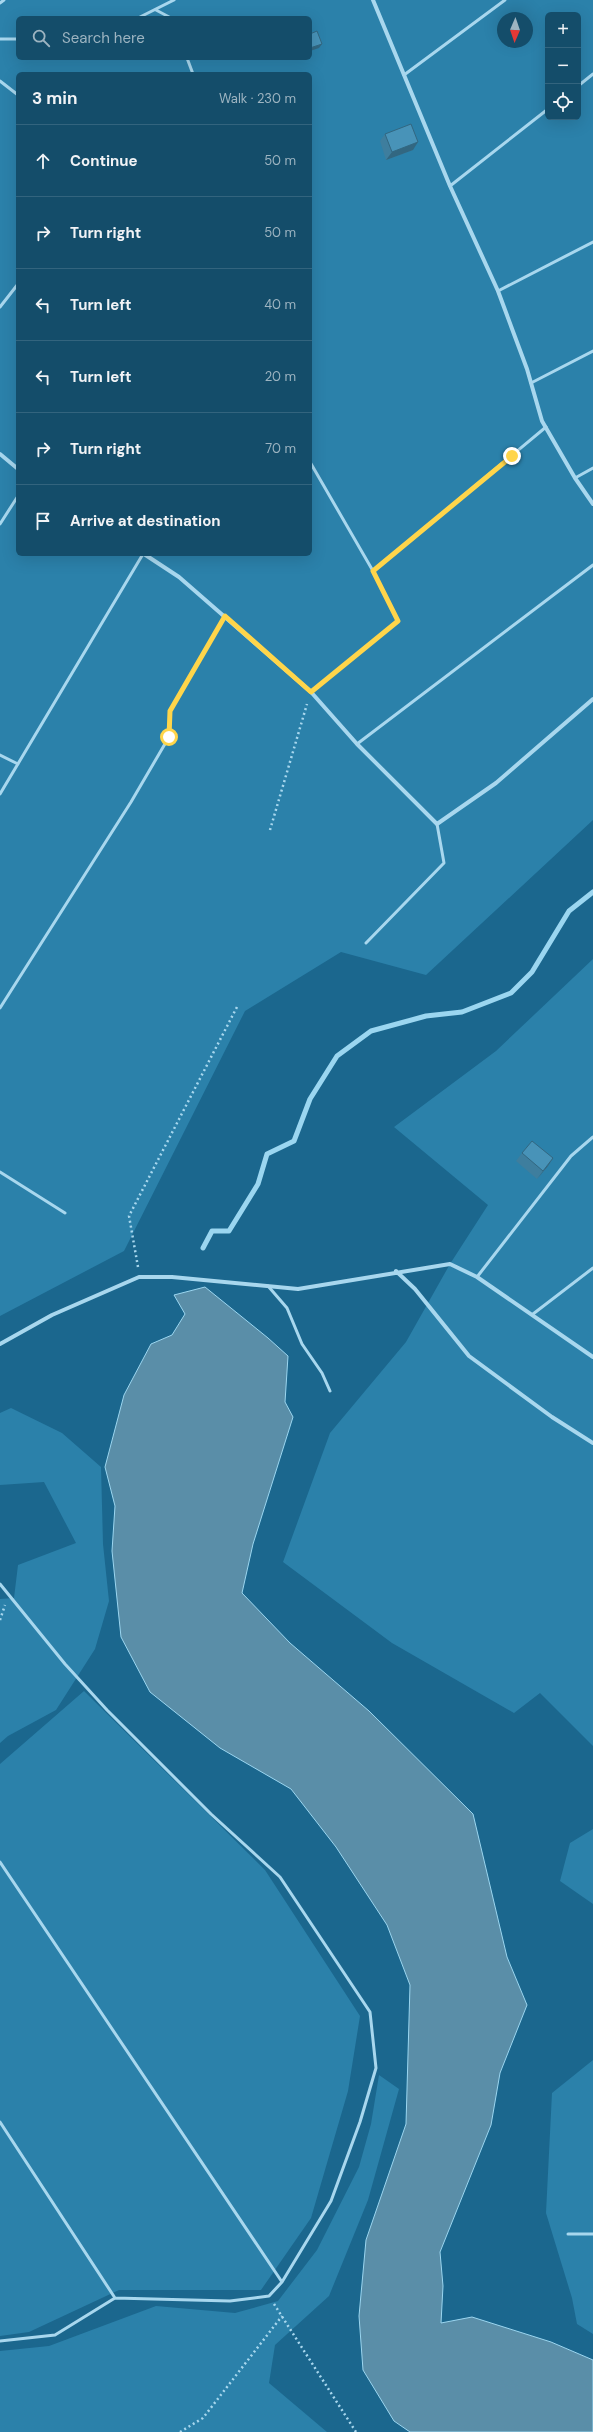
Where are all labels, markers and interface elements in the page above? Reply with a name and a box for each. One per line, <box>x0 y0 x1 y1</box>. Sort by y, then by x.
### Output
north arrow <box>497 12 533 48</box>
map controls <box>545 12 581 120</box>
button: + <box>545 12 581 48</box>
search box <box>16 16 312 60</box>
icon: search <box>30 27 52 49</box>
text: Search here <box>62 28 145 48</box>
button: − <box>545 48 581 84</box>
button: locate <box>545 84 581 120</box>
text: 3 min <box>32 87 77 109</box>
text: Walk · 230 m <box>219 90 296 107</box>
icon: ahead <box>32 150 54 172</box>
text: Continue <box>70 151 138 171</box>
text: 50 m <box>264 152 296 169</box>
icon: right <box>32 222 54 244</box>
text: Turn right <box>70 223 141 243</box>
text: 50 m <box>264 224 296 241</box>
icon: left <box>32 294 54 316</box>
text: Turn left <box>70 295 131 315</box>
text: 40 m <box>264 296 296 313</box>
icon: left <box>32 366 54 388</box>
text: Turn left <box>70 367 131 387</box>
text: 20 m <box>265 368 296 385</box>
icon: right <box>32 438 54 460</box>
text: Turn right <box>70 439 141 459</box>
text: 70 m <box>265 440 296 457</box>
route end <box>503 447 521 465</box>
icon: arrive <box>32 510 54 532</box>
text: Arrive at destination <box>70 511 221 531</box>
route start <box>160 728 178 746</box>

